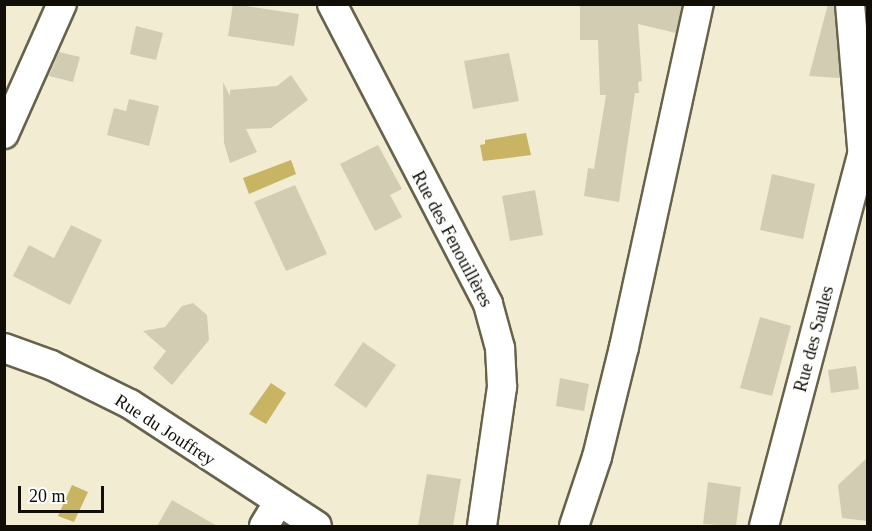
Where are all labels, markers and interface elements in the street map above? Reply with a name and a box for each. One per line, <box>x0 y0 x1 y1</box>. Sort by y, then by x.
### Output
street label: Rue des Fenouillères <box>407 167 497 311</box>
street label: Rue des Saules <box>789 284 839 394</box>
street label: Rue du Jouffrey <box>111 389 219 471</box>
scale bar <box>21 474 106 512</box>
text: 20 m <box>29 486 66 506</box>

